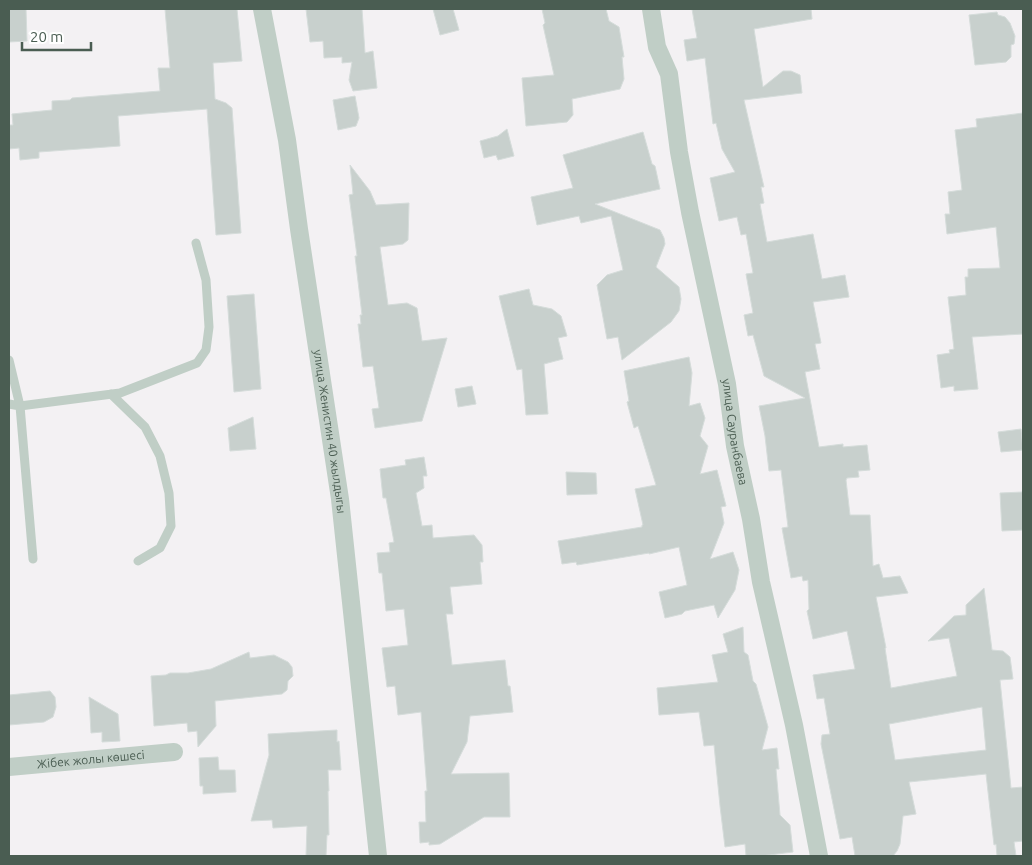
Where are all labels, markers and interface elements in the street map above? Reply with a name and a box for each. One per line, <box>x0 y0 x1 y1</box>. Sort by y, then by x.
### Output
scale bar <box>22 20 91 52</box>
text: 20 m <box>30 28 63 45</box>
street label: улица Женистин 40 жылдыгы <box>311 349 348 514</box>
street label: улица Сауранбаева <box>720 377 750 486</box>
street label: Жібек жолы көшесі <box>36 748 145 770</box>

